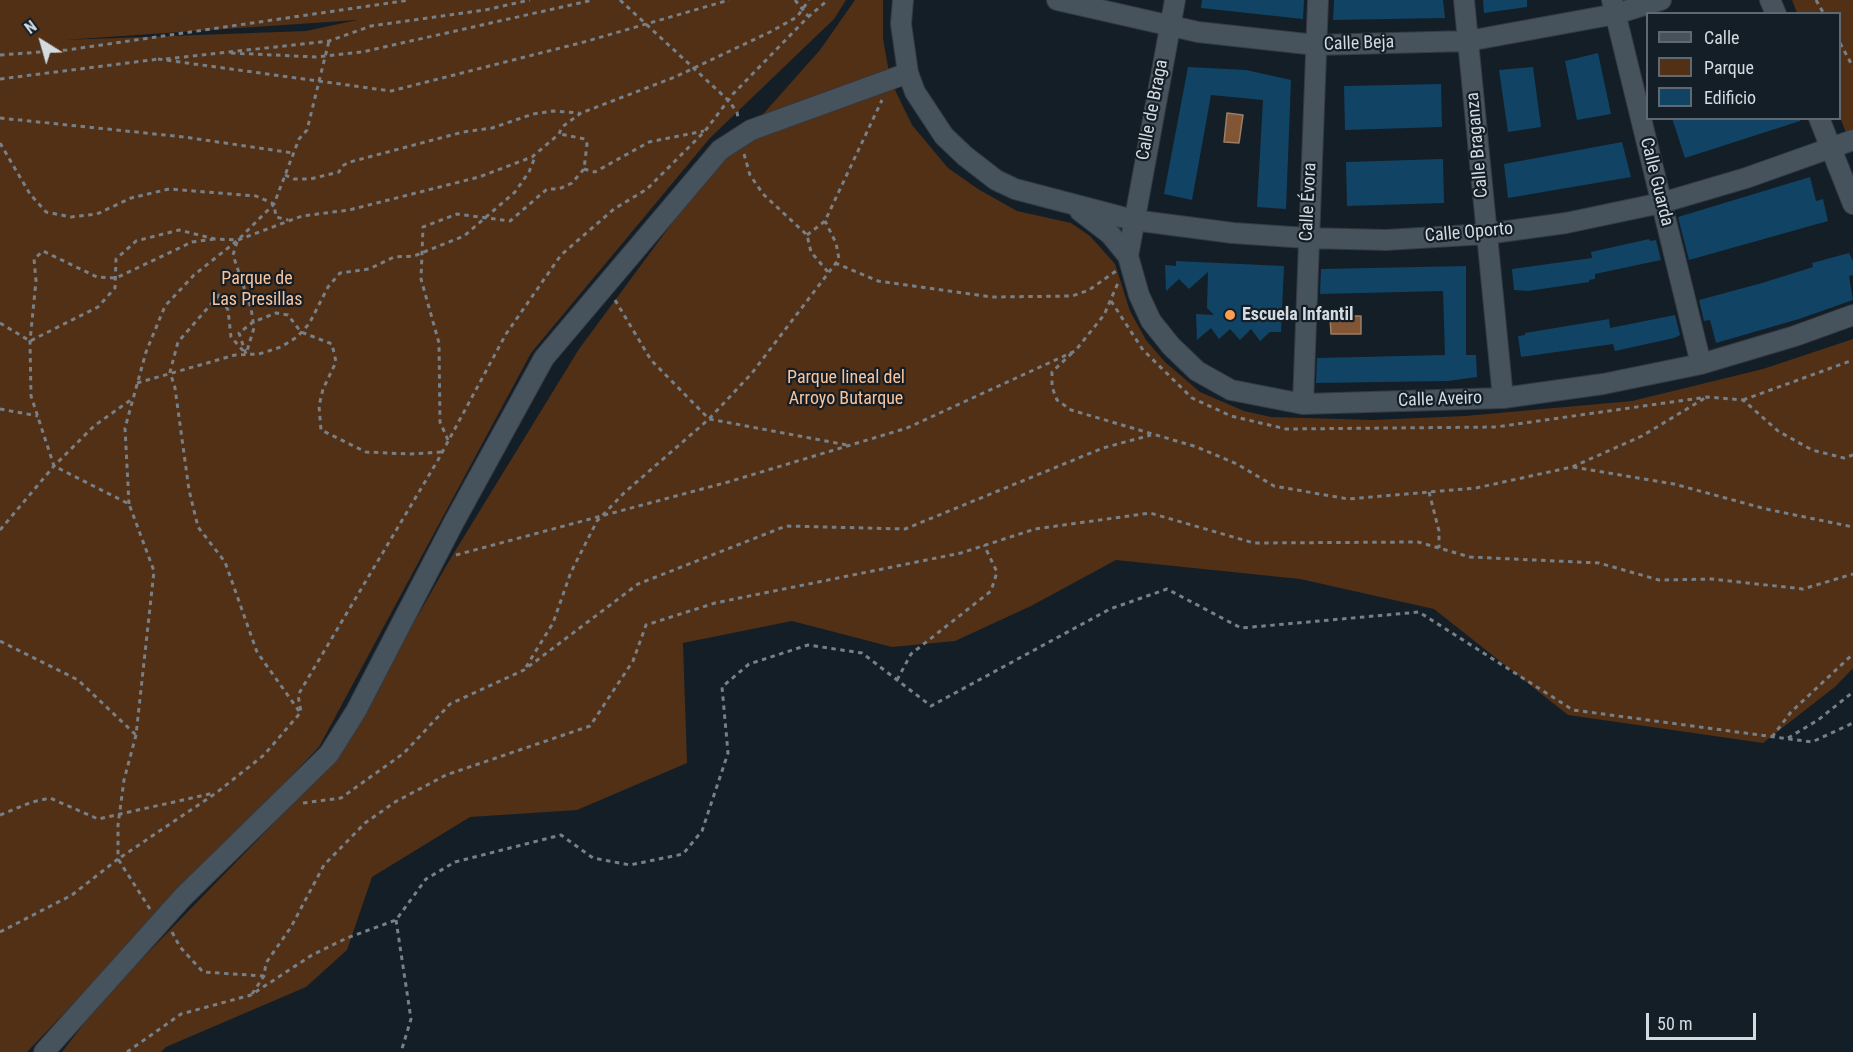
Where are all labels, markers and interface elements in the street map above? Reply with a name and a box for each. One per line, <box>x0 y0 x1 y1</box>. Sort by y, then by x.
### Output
north arrow <box>12 12 72 72</box>
legend <box>1646 12 1841 120</box>
text: N <box>21 17 40 38</box>
text: Calle <box>1704 27 1740 48</box>
street label: Calle Beja <box>1323 32 1395 56</box>
text: Parque <box>1704 57 1754 78</box>
street label: Calle de Braga <box>1133 58 1173 162</box>
text: Edificio <box>1704 87 1756 108</box>
street label: Calle Braganza <box>1463 91 1493 199</box>
street label: Calle Guarda <box>1635 135 1677 229</box>
street label: Calle Évora <box>1296 162 1322 242</box>
street label: Calle Oporto <box>1424 218 1514 248</box>
park label: Parque de Las Presillas <box>212 268 302 310</box>
place label: Escuela Infantil <box>1242 304 1353 326</box>
marker: Escuela Infantil <box>1223 308 1237 322</box>
park label: Parque lineal del Arroyo Butarque <box>787 367 905 410</box>
street label: Calle Aveiro <box>1398 388 1482 412</box>
scale bar <box>1649 1001 1758 1039</box>
text: 50 m <box>1657 1013 1692 1034</box>

